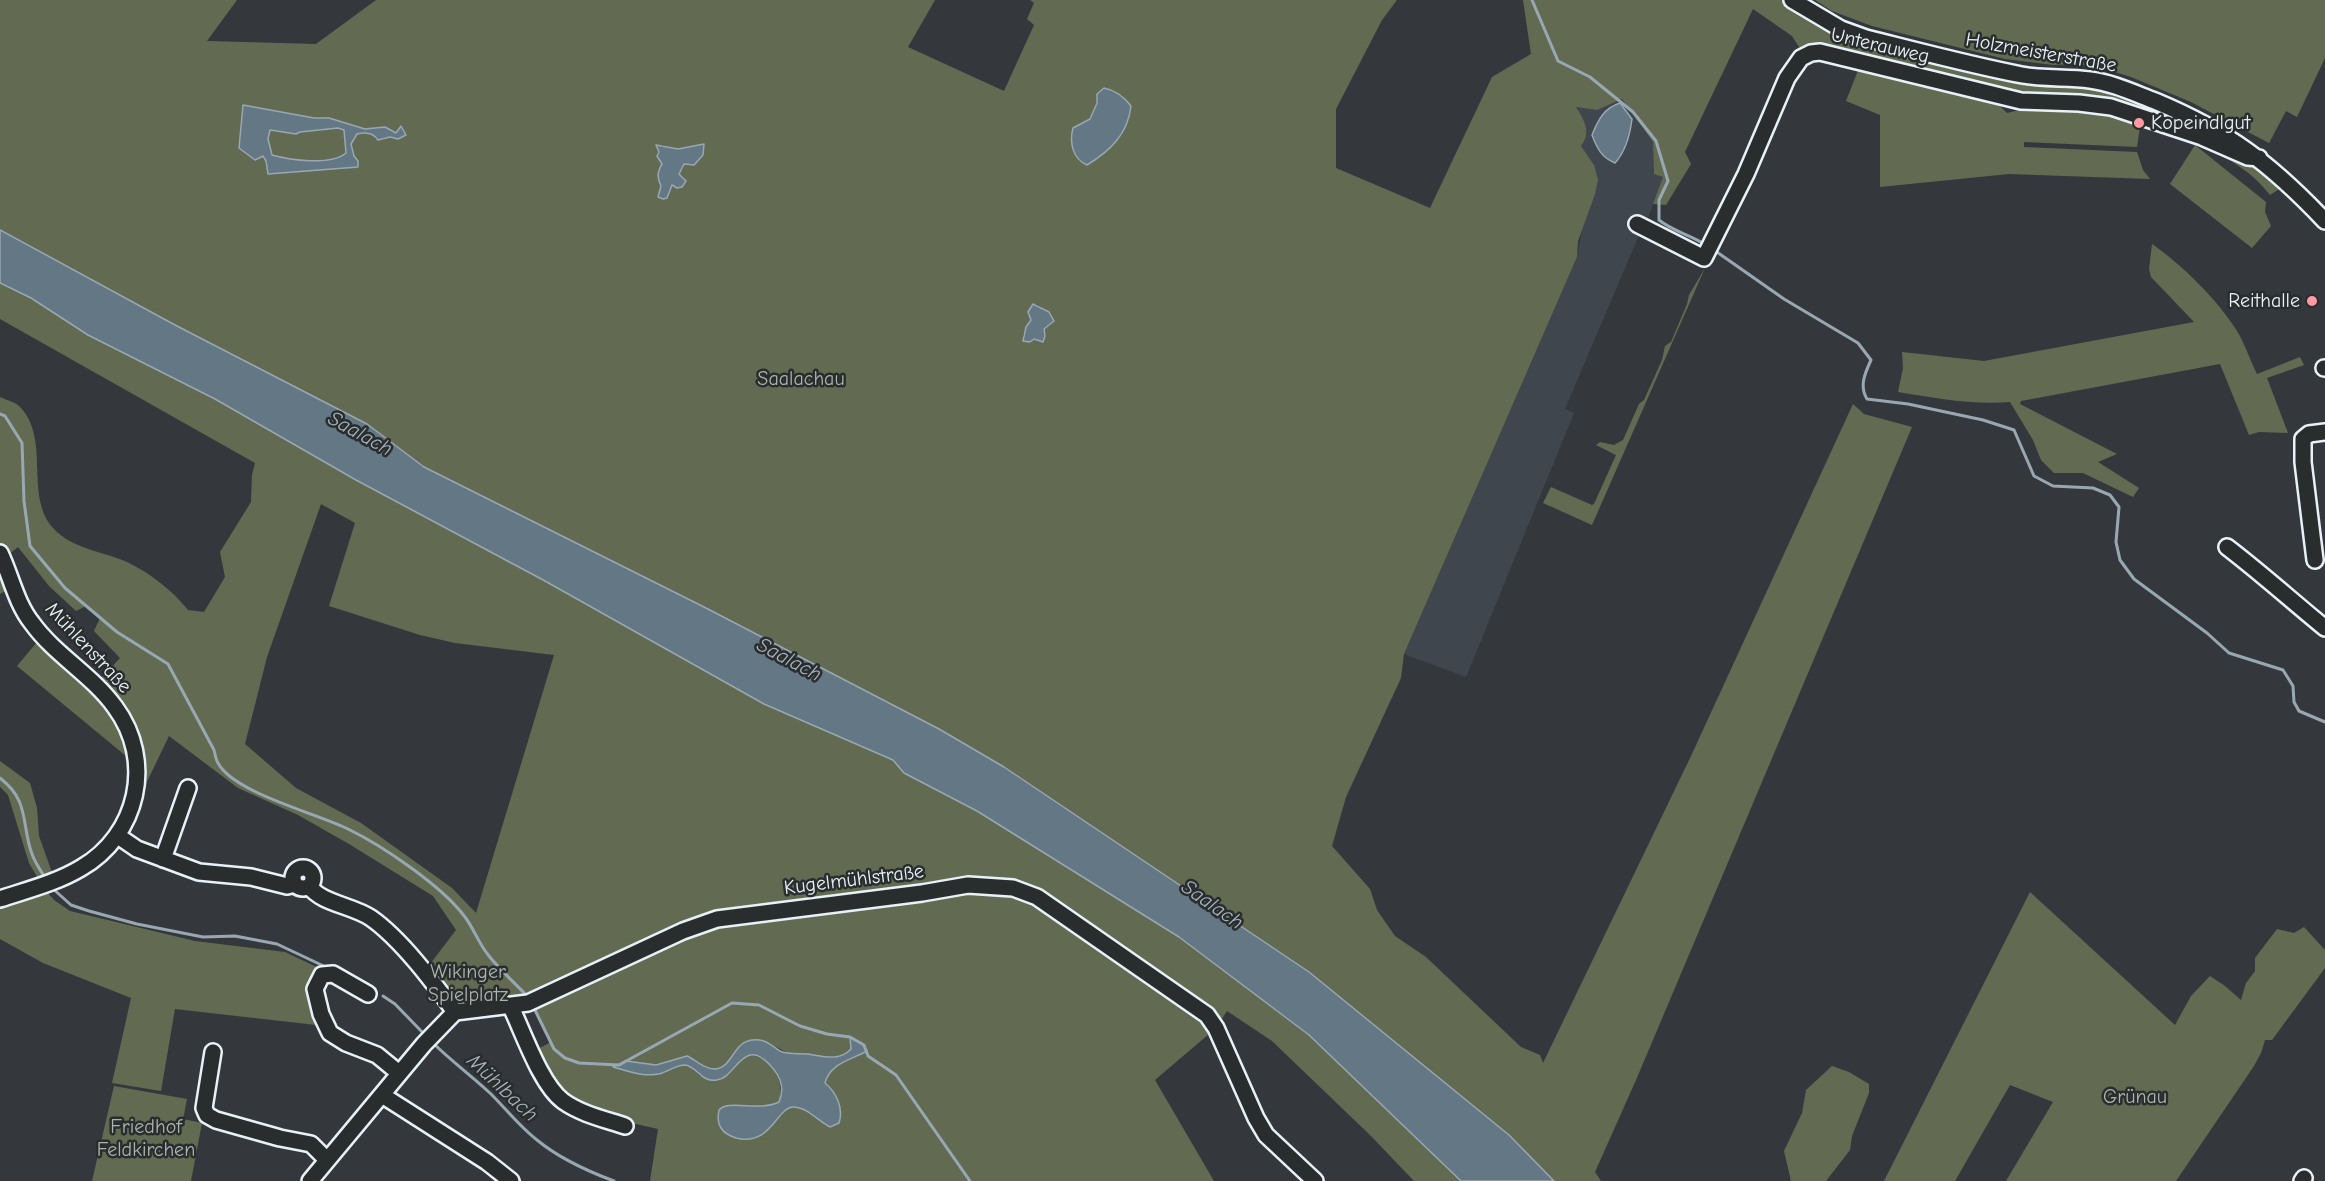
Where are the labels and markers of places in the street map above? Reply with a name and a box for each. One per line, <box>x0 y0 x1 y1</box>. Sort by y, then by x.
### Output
place label: Kopeindlgut <box>2151 111 2251 135</box>
marker: Kopeindlgut <box>2132 116 2146 130</box>
place label: Reithalle <box>2228 289 2300 313</box>
marker: Reithalle <box>2305 294 2319 308</box>

